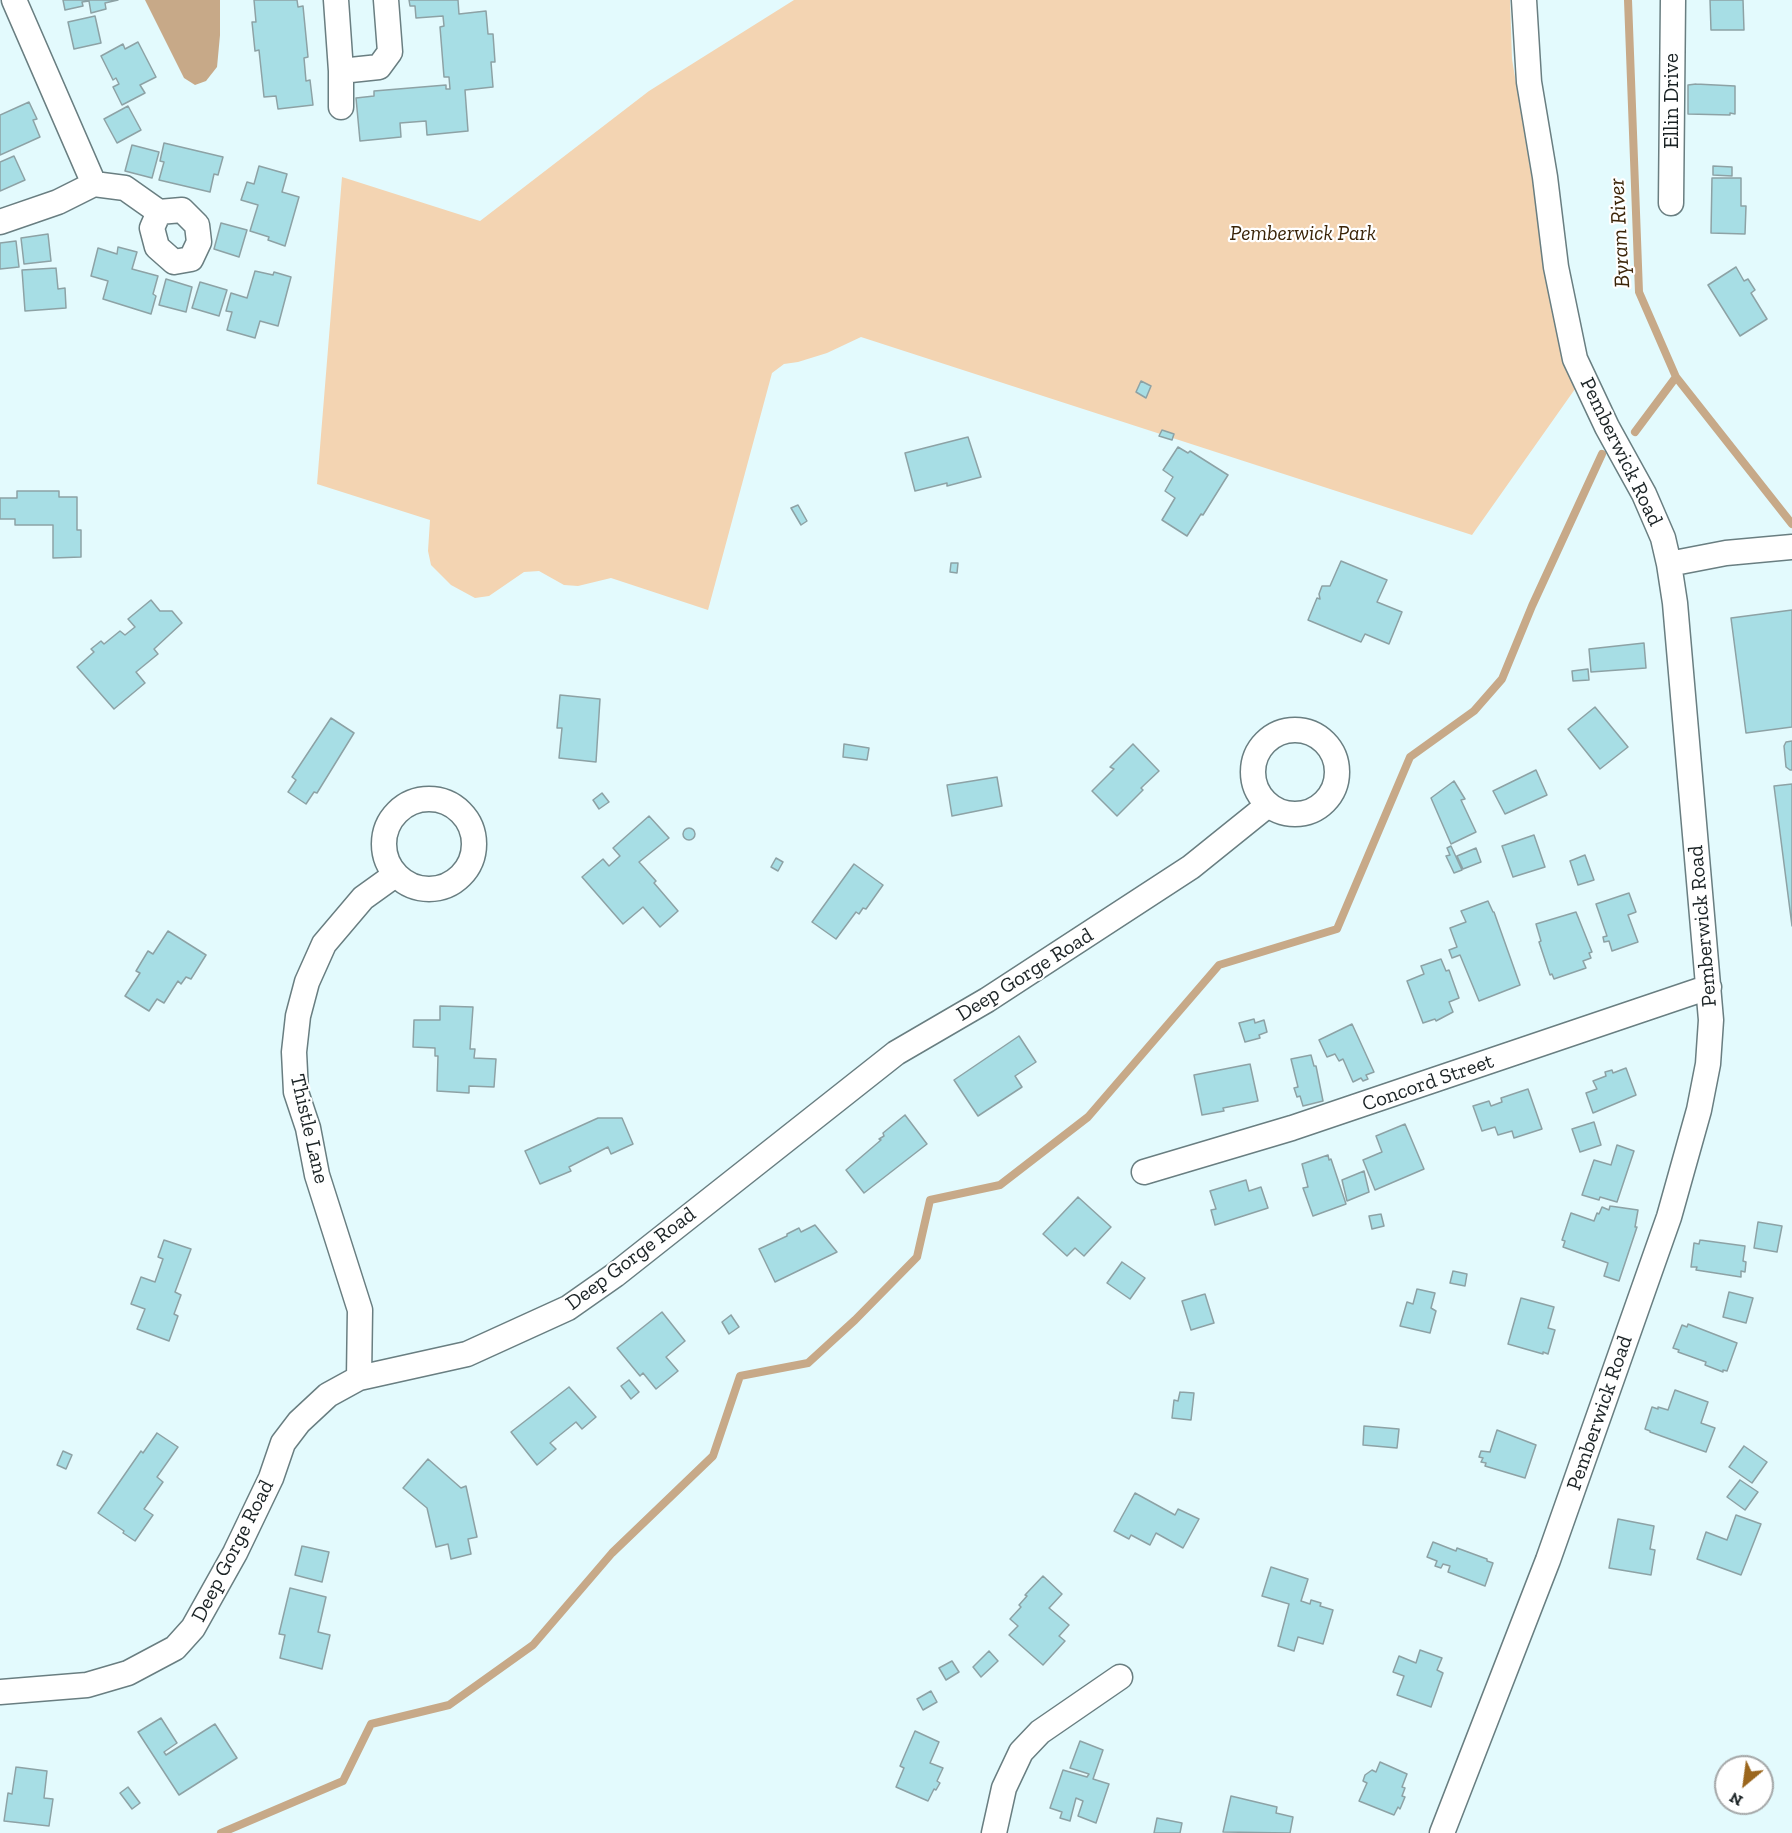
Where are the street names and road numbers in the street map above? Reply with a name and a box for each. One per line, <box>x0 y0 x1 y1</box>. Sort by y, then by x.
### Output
street label: Ellin Drive <box>1659 53 1685 149</box>
street label: Pemberwick Road <box>1574 374 1668 530</box>
street label: Pemberwick Road <box>1683 844 1723 1008</box>
street label: Deep Gorge Road <box>952 923 1098 1027</box>
street label: Concord Street <box>1359 1049 1497 1117</box>
street label: Thistle Lane <box>284 1072 334 1186</box>
street label: Deep Gorge Road <box>561 1202 701 1316</box>
street label: Pemberwick Road <box>1562 1332 1638 1494</box>
street label: Deep Gorge Road <box>186 1476 280 1626</box>

